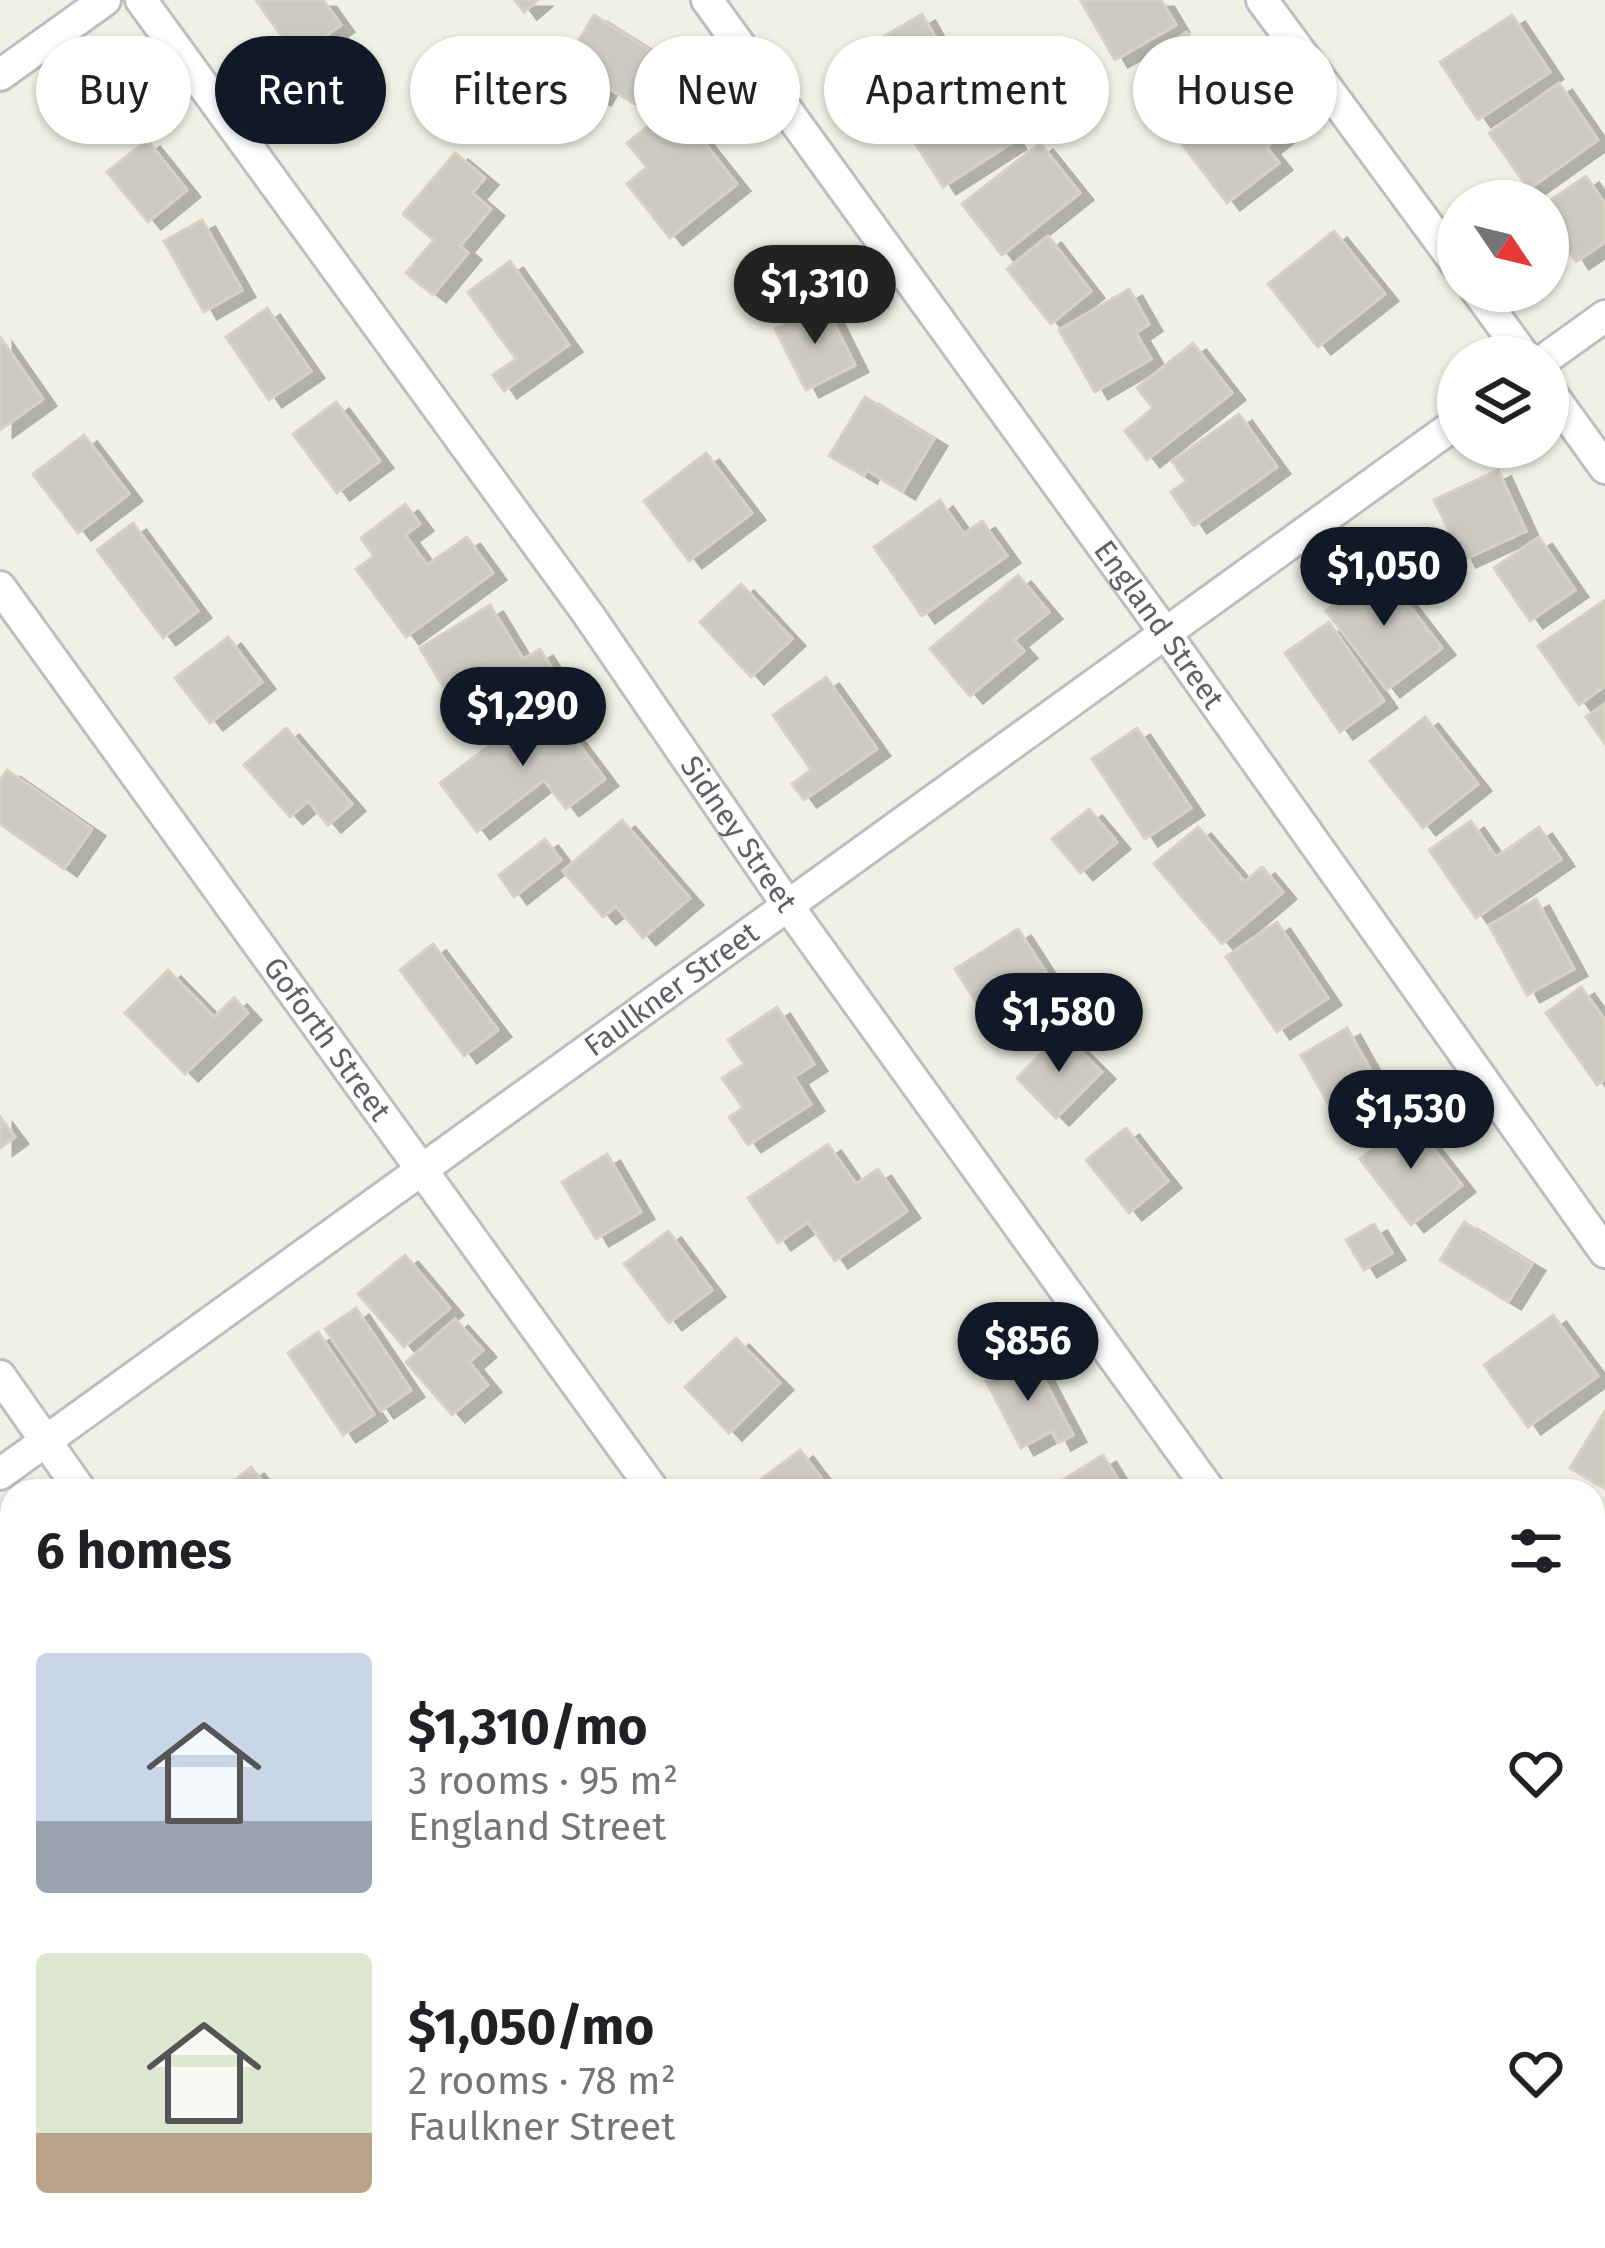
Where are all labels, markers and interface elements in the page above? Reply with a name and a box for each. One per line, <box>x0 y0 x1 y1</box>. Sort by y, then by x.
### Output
chip: Buy <box>36 36 191 144</box>
chip: Rent <box>215 36 386 144</box>
chip: Filters <box>410 36 610 144</box>
chip: New <box>634 36 800 144</box>
chip: Apartment <box>824 36 1109 144</box>
chip: House <box>1133 36 1337 144</box>
north arrow <box>1437 180 1569 312</box>
map controls <box>1437 180 1569 468</box>
pin: $1,310 <box>717 245 913 347</box>
text: $1,310 <box>761 261 869 307</box>
button: layers <box>1437 336 1569 468</box>
pin: $1,050 <box>1286 527 1482 629</box>
street label: England Street <box>1086 533 1232 716</box>
text: $1,050 <box>1327 543 1441 589</box>
pin: $1,290 <box>425 667 621 769</box>
text: $1,290 <box>467 683 579 729</box>
street label: Sidney Street <box>673 749 805 919</box>
street label: Faulkner Street <box>577 915 766 1064</box>
street label: Goforth Street <box>256 950 398 1128</box>
pin: $1,580 <box>961 973 1157 1075</box>
text: $1,580 <box>1002 989 1116 1035</box>
pin: $1,530 <box>1313 1070 1509 1172</box>
text: $1,530 <box>1355 1086 1467 1132</box>
pin: $856 <box>957 1302 1099 1404</box>
text: $856 <box>985 1318 1071 1364</box>
icon: filters <box>1503 1518 1569 1584</box>
text: 6 homes <box>36 1520 232 1582</box>
text: $1,310/mo <box>408 1696 648 1758</box>
icon: home <box>132 1701 276 1845</box>
icon: heart <box>1503 1740 1569 1806</box>
text: 3 rooms · 95 m² <box>408 1758 678 1804</box>
text: England Street <box>408 1804 666 1850</box>
text: $1,050/mo <box>408 1996 654 2058</box>
icon: home <box>132 2001 276 2145</box>
icon: heart <box>1503 2040 1569 2106</box>
text: 2 rooms · 78 m² <box>408 2058 676 2104</box>
text: Faulkner Street <box>408 2104 675 2150</box>

